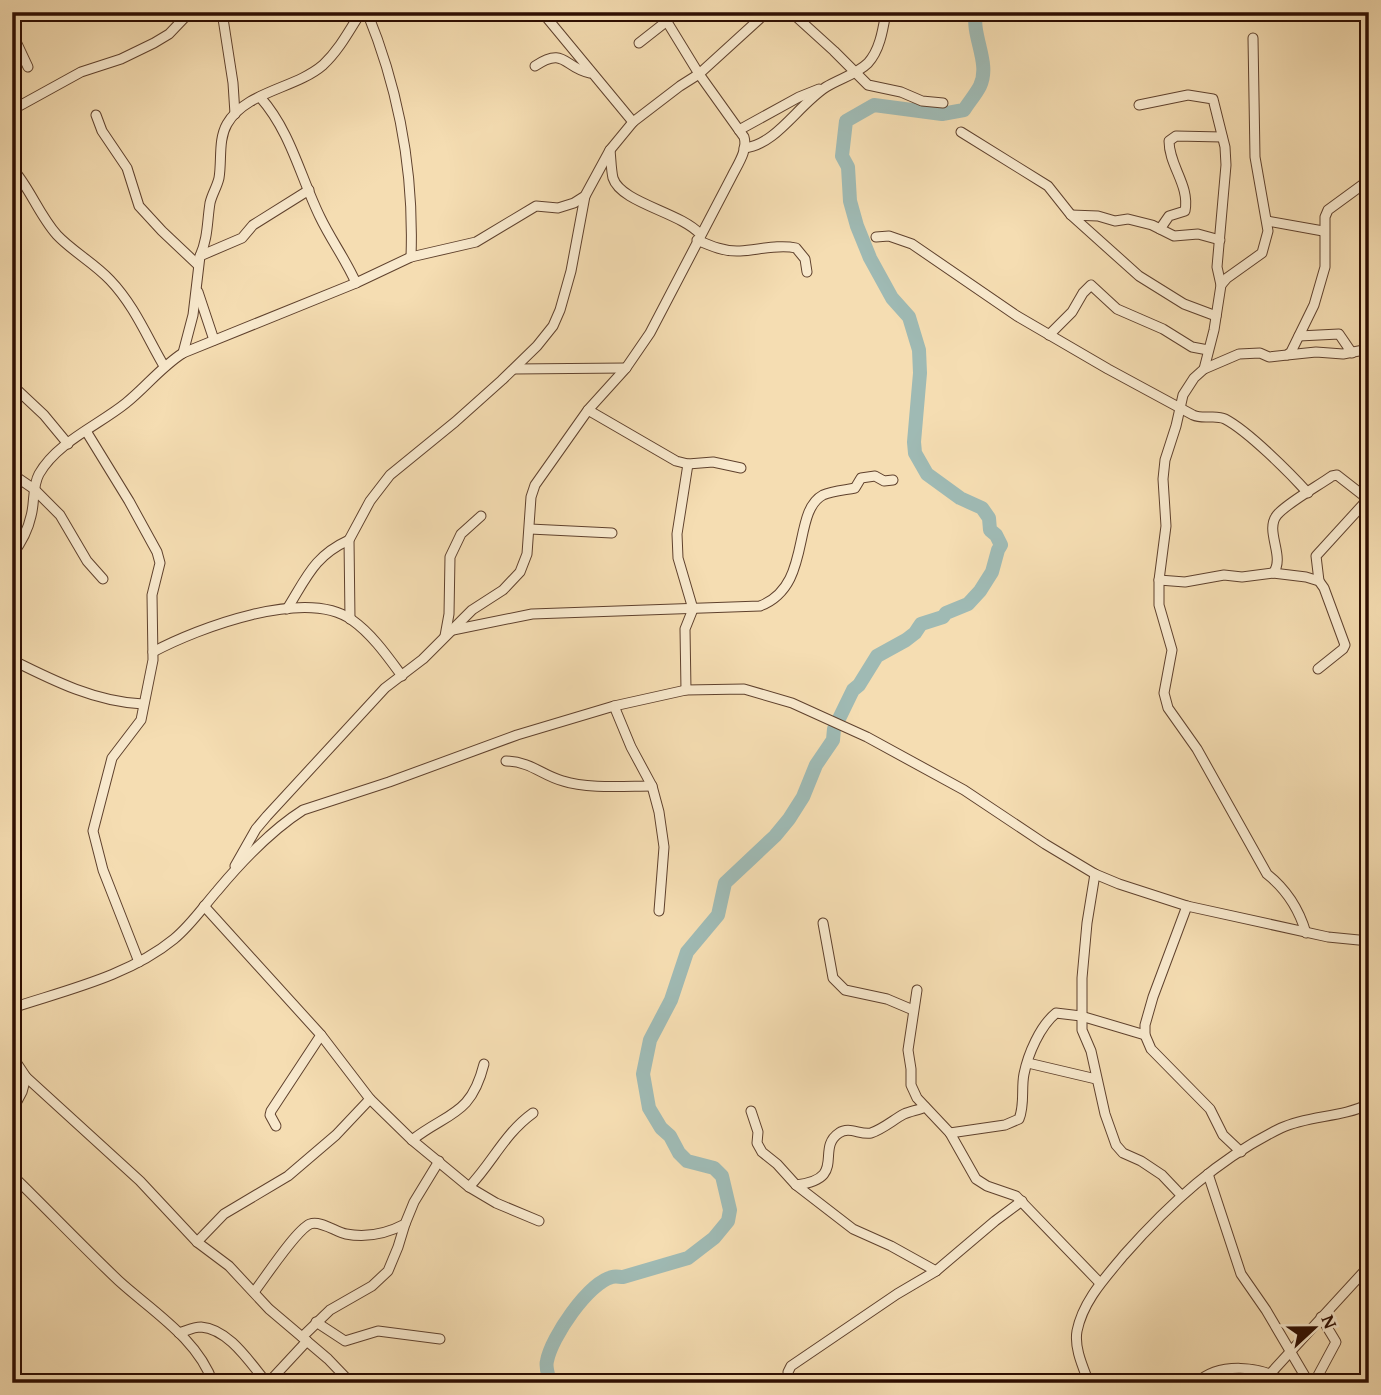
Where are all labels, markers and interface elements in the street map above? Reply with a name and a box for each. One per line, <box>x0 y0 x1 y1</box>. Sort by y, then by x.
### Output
north arrow <box>1280 1294 1350 1364</box>
text: N <box>1314 1310 1345 1333</box>

